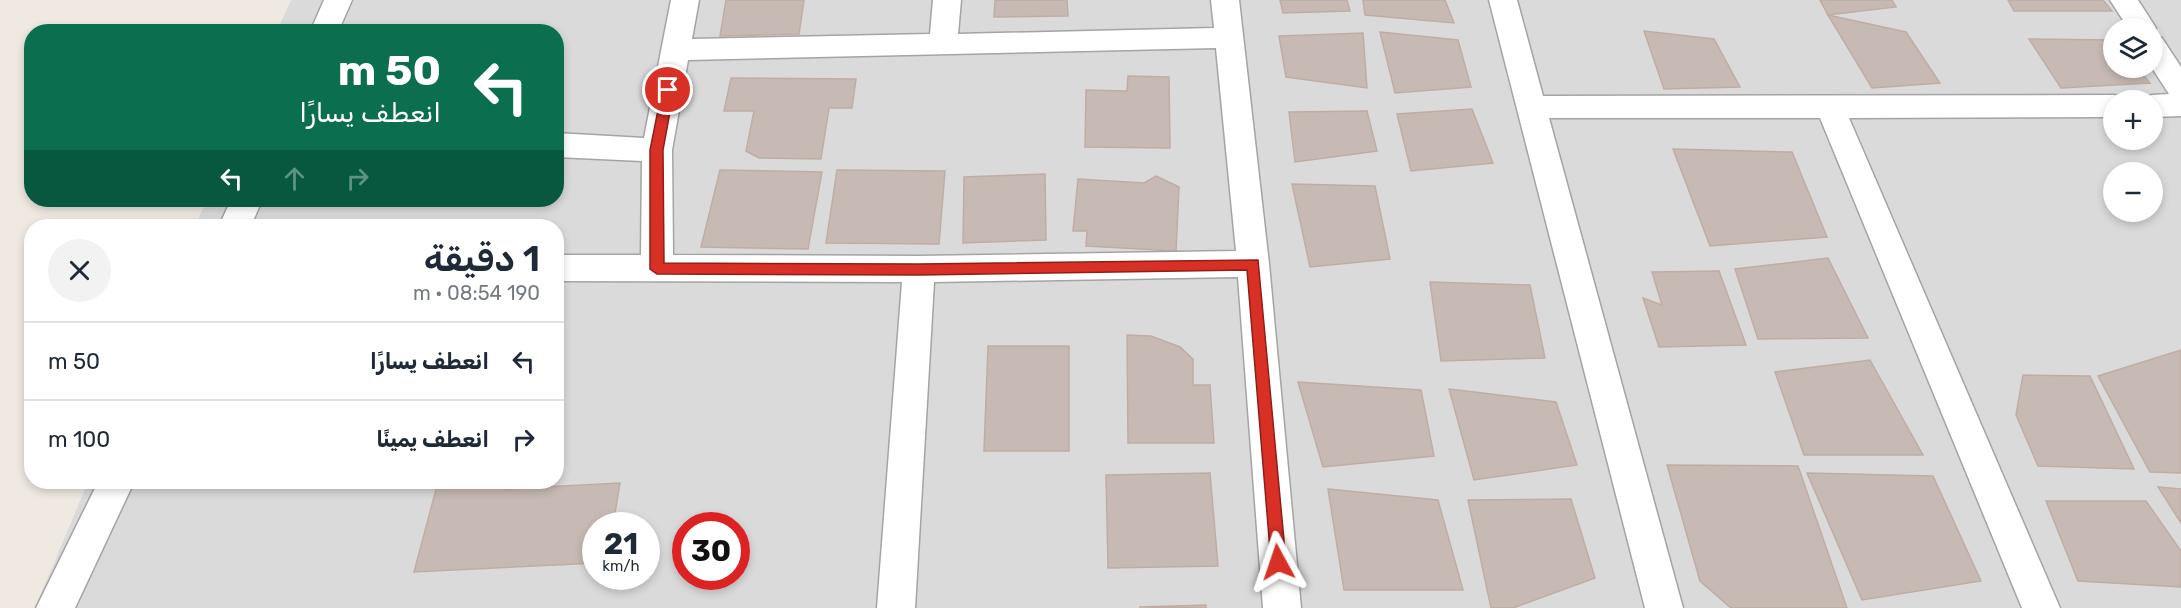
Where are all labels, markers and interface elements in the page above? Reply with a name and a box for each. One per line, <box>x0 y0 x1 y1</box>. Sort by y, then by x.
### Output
map controls <box>2103 18 2163 222</box>
button: layers <box>2103 18 2163 78</box>
text: 50 m <box>338 46 441 96</box>
icon: left <box>462 48 540 126</box>
pin <box>642 64 693 115</box>
icon: arrive <box>651 73 684 106</box>
button: + <box>2103 90 2163 150</box>
text: انعطف يسارًا <box>299 97 441 129</box>
icon: left <box>215 162 248 195</box>
icon: ahead <box>278 162 311 195</box>
icon: right <box>341 162 374 195</box>
button: − <box>2103 162 2163 222</box>
text: 1 دقيقة <box>424 237 540 280</box>
button: close <box>48 239 111 302</box>
text: 190 m · 08:54 <box>413 281 540 305</box>
icon: left <box>507 345 540 378</box>
text: 50 m <box>48 348 100 375</box>
text: انعطف يسارًا <box>370 348 489 375</box>
icon: right <box>507 423 540 456</box>
text: 100 m <box>48 426 110 453</box>
text: انعطف يمينًا <box>376 426 489 453</box>
speed limit sign: 30 <box>672 512 750 590</box>
text: 21 <box>604 526 638 562</box>
position arrow <box>1246 530 1310 594</box>
text: km/h <box>602 557 640 575</box>

